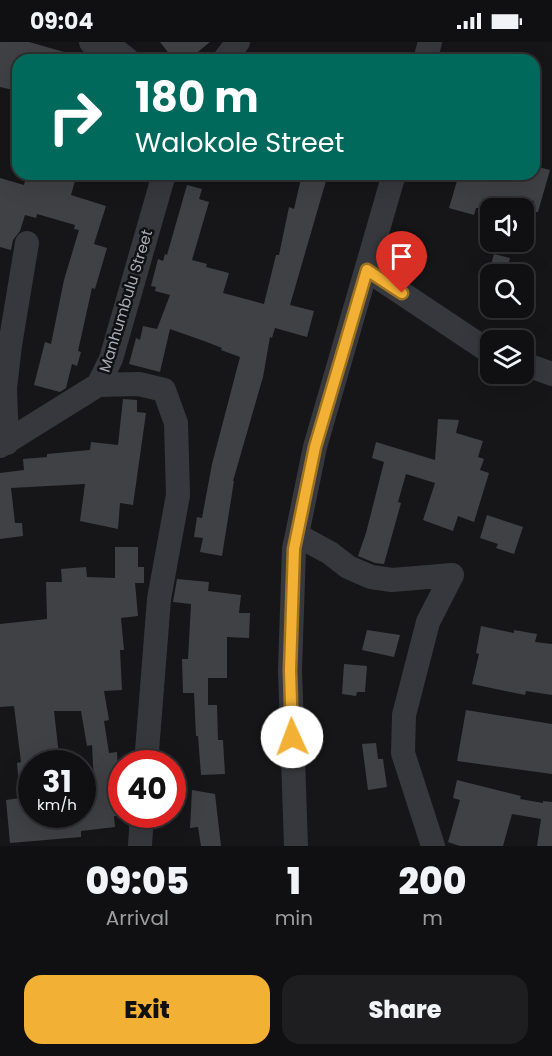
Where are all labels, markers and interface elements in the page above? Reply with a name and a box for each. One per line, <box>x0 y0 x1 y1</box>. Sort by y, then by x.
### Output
text: 09:04 <box>30 6 93 37</box>
text: 180 m <box>135 68 259 127</box>
icon: right <box>36 78 114 156</box>
text: Walokole Street <box>135 124 344 161</box>
map controls <box>480 198 534 384</box>
button: sound <box>480 198 534 252</box>
street label: Manhumbulu Street <box>94 227 157 375</box>
pin <box>376 231 427 293</box>
icon: arrive <box>385 240 418 273</box>
button: search <box>480 264 534 318</box>
button: layers <box>480 330 534 384</box>
position arrow <box>260 705 324 769</box>
speed limit sign: 40 <box>108 750 186 828</box>
text: 31 <box>42 760 72 803</box>
text: km/h <box>37 794 77 815</box>
text: 09:05 <box>86 856 189 907</box>
text: 1 <box>287 856 301 907</box>
text: 200 <box>399 856 466 907</box>
text: Arrival <box>106 904 169 932</box>
text: min <box>275 904 313 932</box>
text: m <box>422 904 443 932</box>
button: Exit <box>24 975 270 1044</box>
button: Share <box>282 975 528 1044</box>

